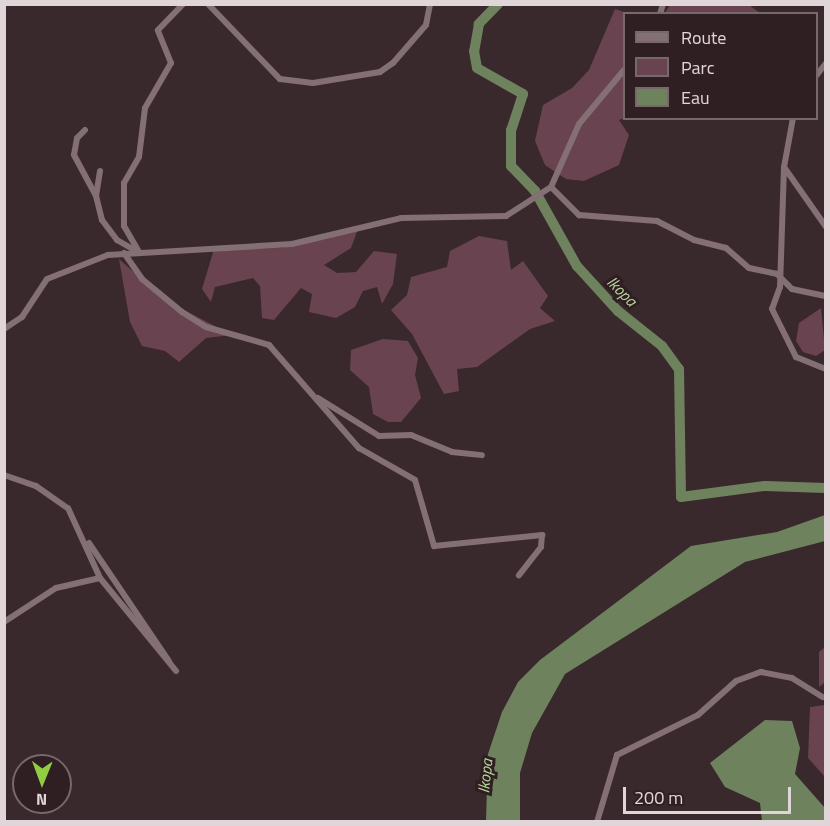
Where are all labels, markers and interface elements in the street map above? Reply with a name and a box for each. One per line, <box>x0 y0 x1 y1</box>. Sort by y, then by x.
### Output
legend <box>623 12 818 120</box>
text: Route <box>681 24 726 51</box>
text: Parc <box>681 54 715 81</box>
text: Eau <box>681 84 710 111</box>
water label: Ikopa <box>603 272 641 310</box>
north arrow <box>12 754 72 814</box>
water label: Ikopa <box>474 758 496 794</box>
scale bar <box>626 775 794 813</box>
text: 200 m <box>634 784 683 811</box>
text: N <box>36 788 47 812</box>

